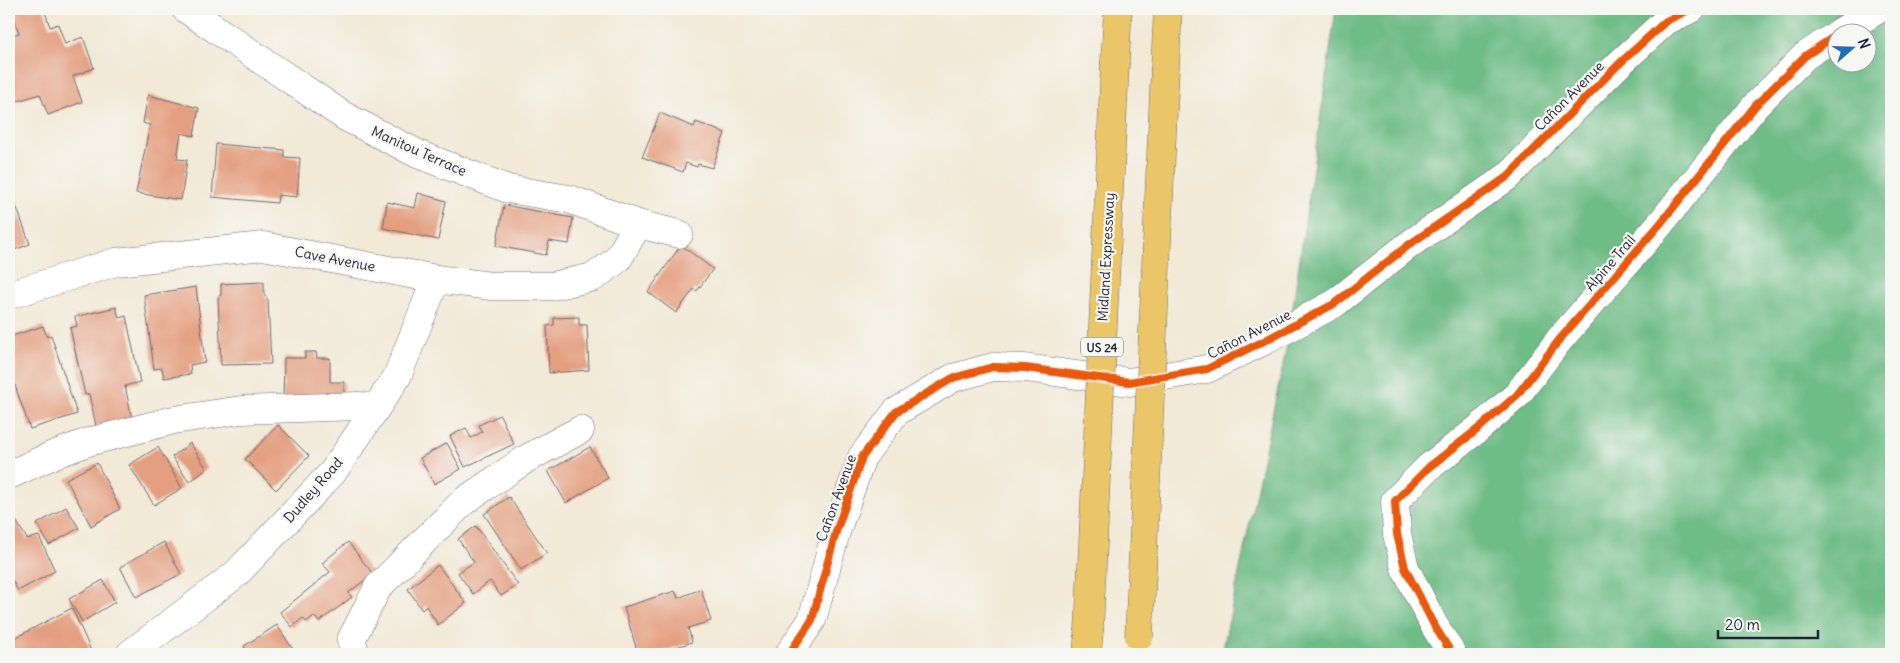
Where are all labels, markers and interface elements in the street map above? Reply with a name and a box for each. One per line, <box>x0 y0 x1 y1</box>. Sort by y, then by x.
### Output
north arrow <box>1828 22 1878 72</box>
text: N <box>1854 36 1874 51</box>
street label: Cañon Avenue <box>1530 57 1608 135</box>
street label: Manitou Terrace <box>369 122 469 180</box>
street label: Midland Expressway <box>1094 192 1118 322</box>
street label: Alpine Trail <box>1581 231 1639 295</box>
street label: Cave Avenue <box>293 242 377 276</box>
street label: Cañon Avenue <box>1204 305 1294 363</box>
road number: US 24 <box>1081 338 1123 357</box>
street label: Cañon Avenue <box>812 452 860 544</box>
street label: Dudley Road <box>280 454 346 526</box>
scale bar <box>1718 608 1818 640</box>
text: 20 m <box>1725 615 1760 634</box>

